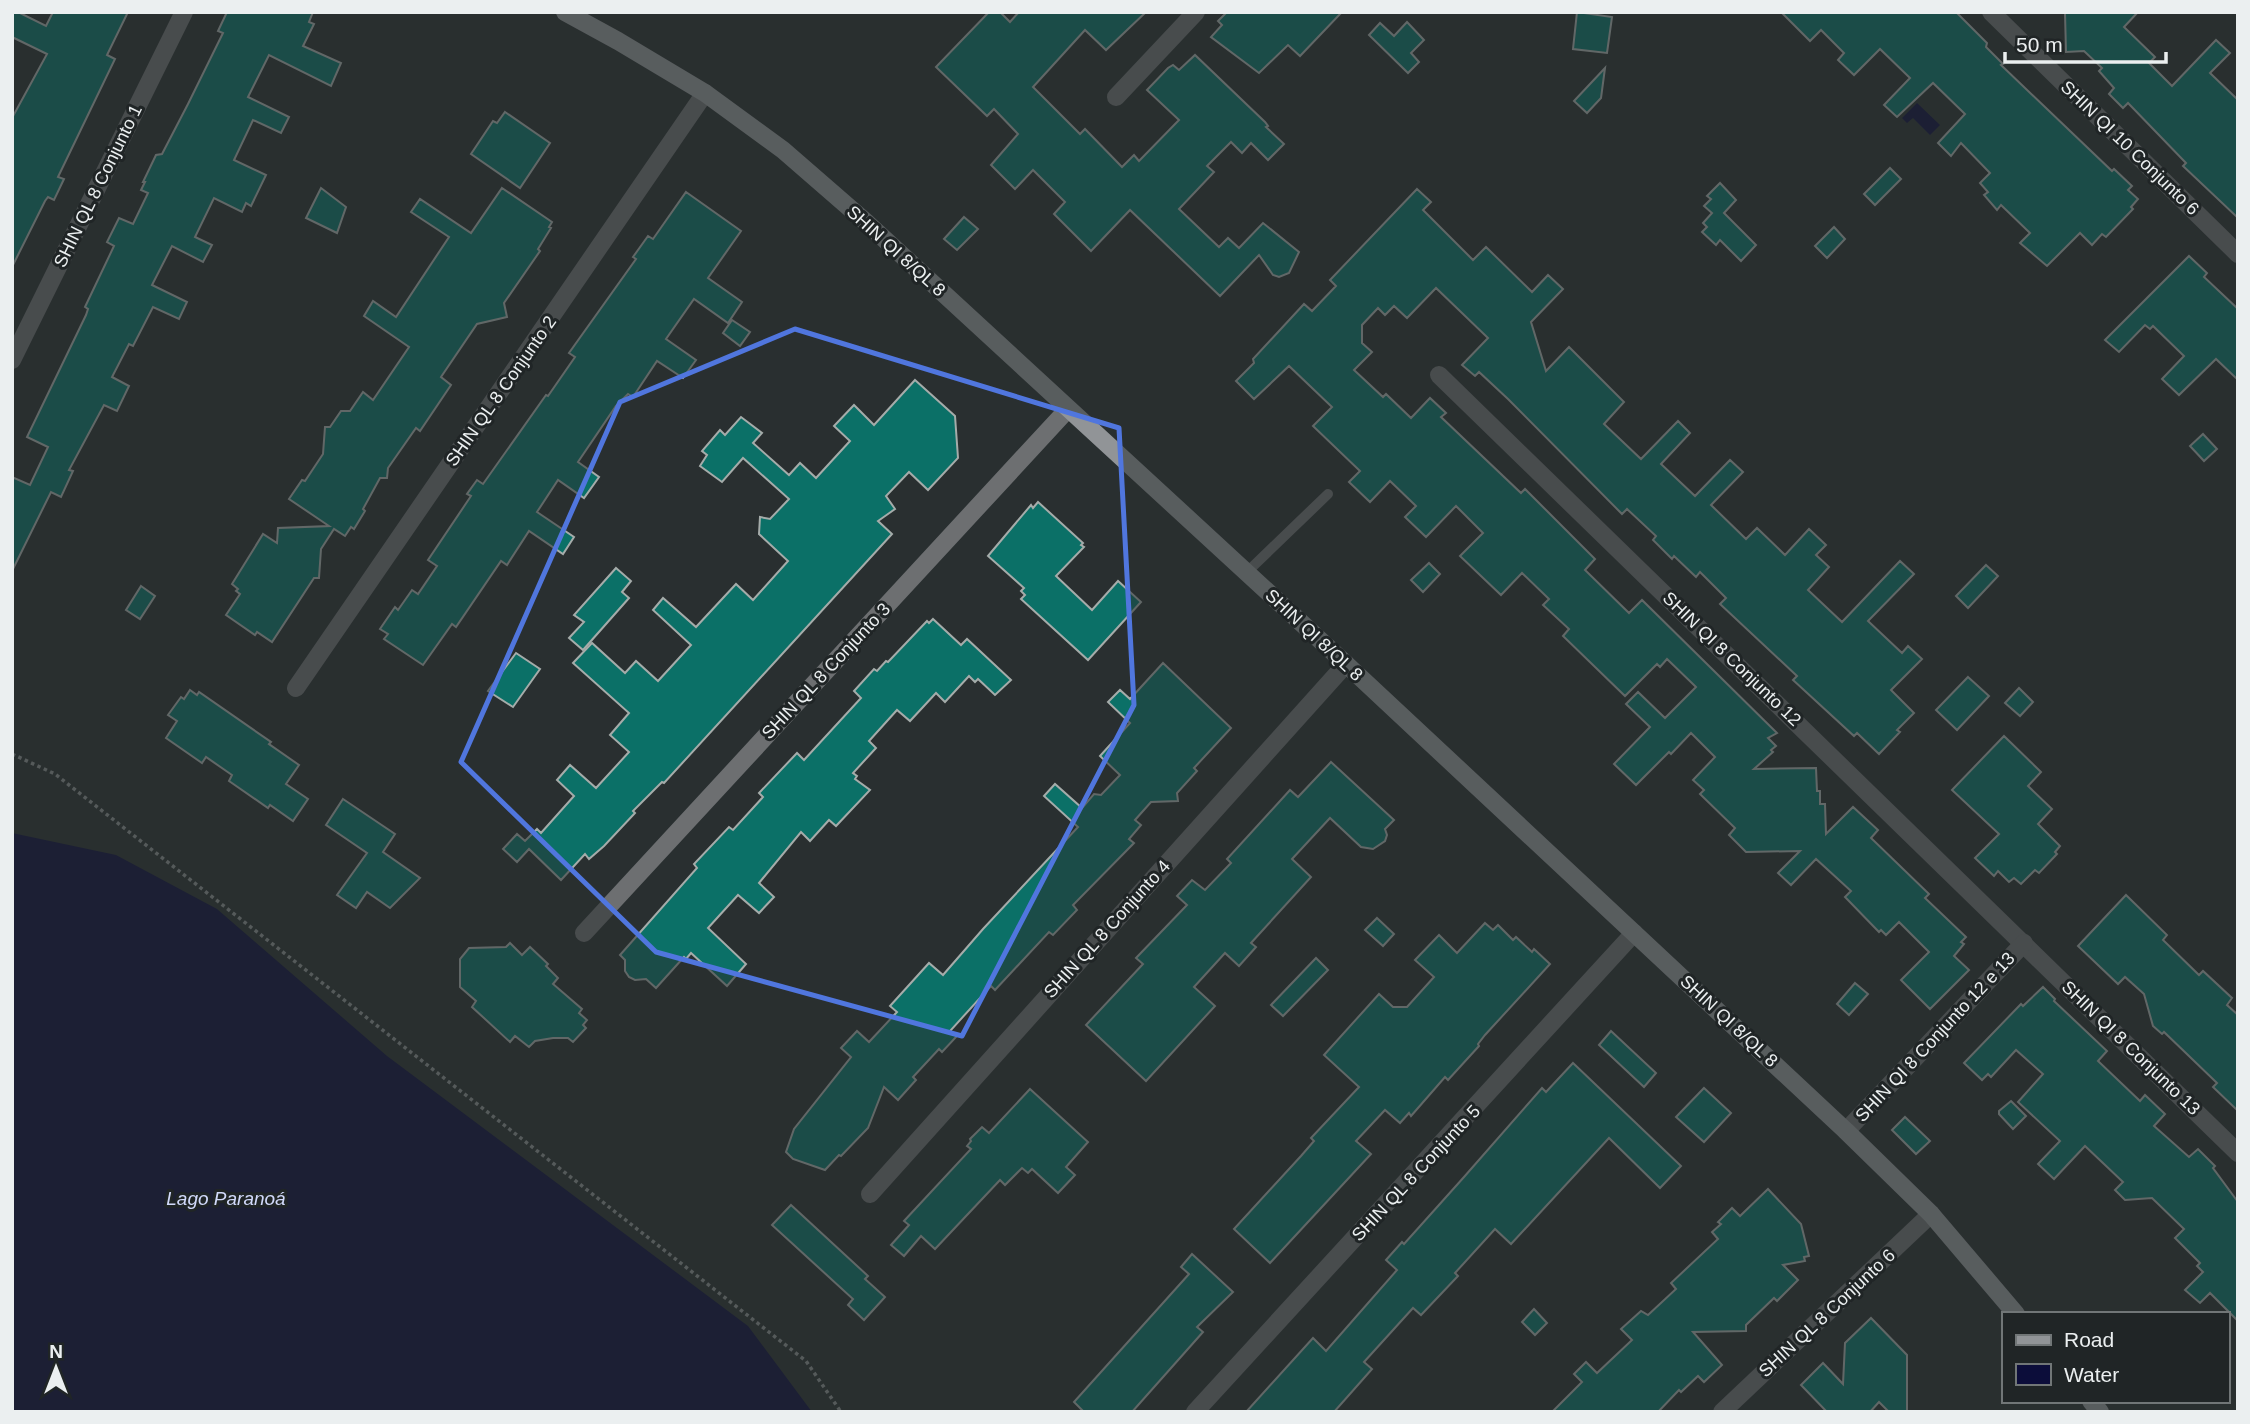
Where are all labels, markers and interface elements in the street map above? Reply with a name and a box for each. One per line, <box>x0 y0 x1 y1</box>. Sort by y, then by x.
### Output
scale bar <box>2005 21 2166 65</box>
text: 50 m <box>2016 33 2063 56</box>
street label: SHIN QI 10 Conjunto 6 <box>2057 77 2203 219</box>
street label: SHIN QL 8 Conjunto 1 <box>50 101 146 271</box>
street label: SHIN QI 8/QL 8 <box>843 202 949 300</box>
street label: SHIN QL 8 Conjunto 2 <box>442 312 560 470</box>
street label: SHIN QI 8/QL 8 <box>1261 585 1367 685</box>
street label: SHIN QI 8 Conjunto 12 <box>1659 588 1805 730</box>
street label: SHIN QL 8 Conjunto 3 <box>758 599 894 743</box>
street label: SHIN QL 8 Conjunto 4 <box>1040 856 1174 1002</box>
street label: SHIN QI 8 Conjunto 12 e 13 <box>1851 948 2019 1126</box>
street label: SHIN QI 8/QL 8 <box>1676 971 1782 1071</box>
street label: SHIN QI 8 Conjunto 13 <box>2058 977 2204 1119</box>
street label: SHIN QL 8 Conjunto 5 <box>1348 1101 1484 1245</box>
water label: Lago Paranoá <box>166 1188 286 1209</box>
street label: SHIN QL 8 Conjunto 6 <box>1755 1245 1899 1381</box>
legend <box>2002 1312 2229 1403</box>
text: Road <box>2064 1328 2114 1351</box>
north arrow <box>21 1333 91 1403</box>
text: N <box>49 1341 63 1362</box>
text: Water <box>2064 1363 2119 1386</box>

